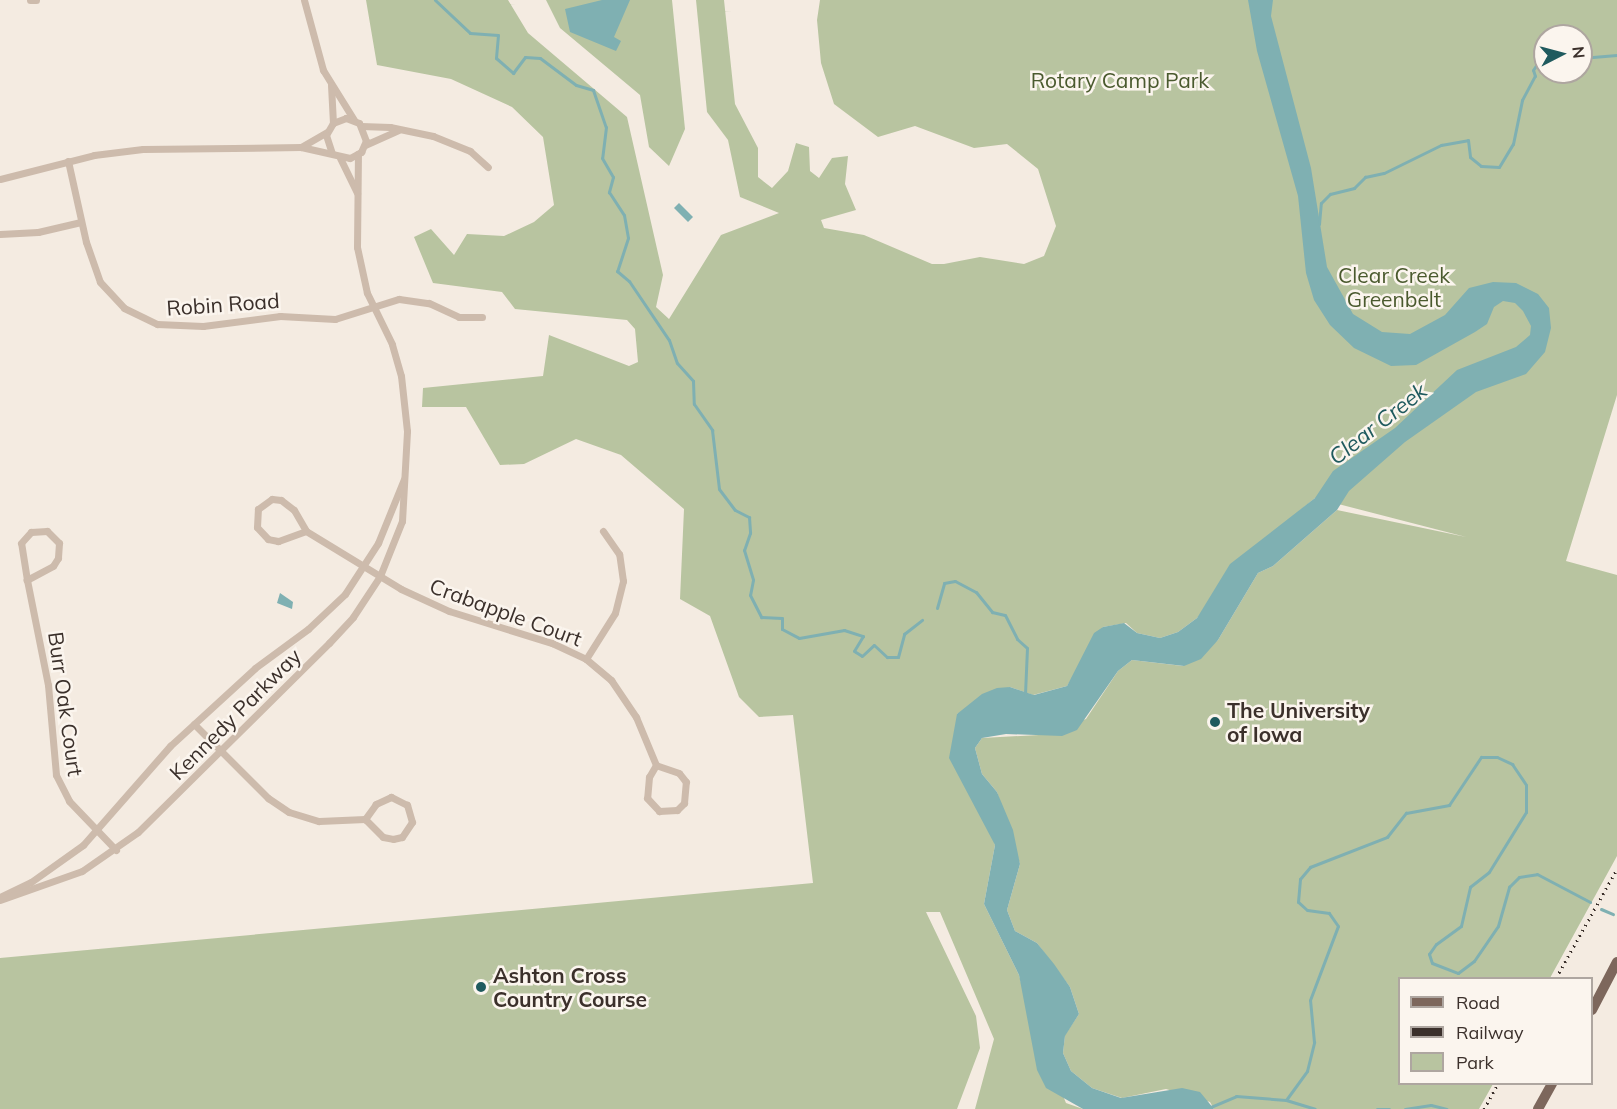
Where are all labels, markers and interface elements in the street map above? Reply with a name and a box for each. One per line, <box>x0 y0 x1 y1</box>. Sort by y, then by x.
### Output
north arrow <box>1533 24 1593 84</box>
text: N <box>1568 45 1589 59</box>
park label: Rotary Camp Park <box>1031 67 1209 93</box>
park label: Clear Creek Greenbelt <box>1338 262 1450 312</box>
street label: Robin Road <box>166 287 280 321</box>
water label: Clear Creek <box>1324 377 1432 471</box>
street label: Crabapple Court <box>426 573 586 651</box>
street label: Burr Oak Court <box>43 630 89 778</box>
street label: Kennedy Parkway <box>164 643 306 785</box>
place label: The University of Iowa <box>1227 697 1370 747</box>
marker: The University of Iowa <box>1208 715 1222 729</box>
place label: Ashton Cross Country Course <box>493 962 647 1012</box>
legend <box>1398 977 1593 1085</box>
marker: Ashton Cross Country Course <box>474 980 488 994</box>
text: Road <box>1456 991 1500 1014</box>
text: Railway <box>1456 1021 1524 1044</box>
text: Park <box>1456 1051 1494 1074</box>

